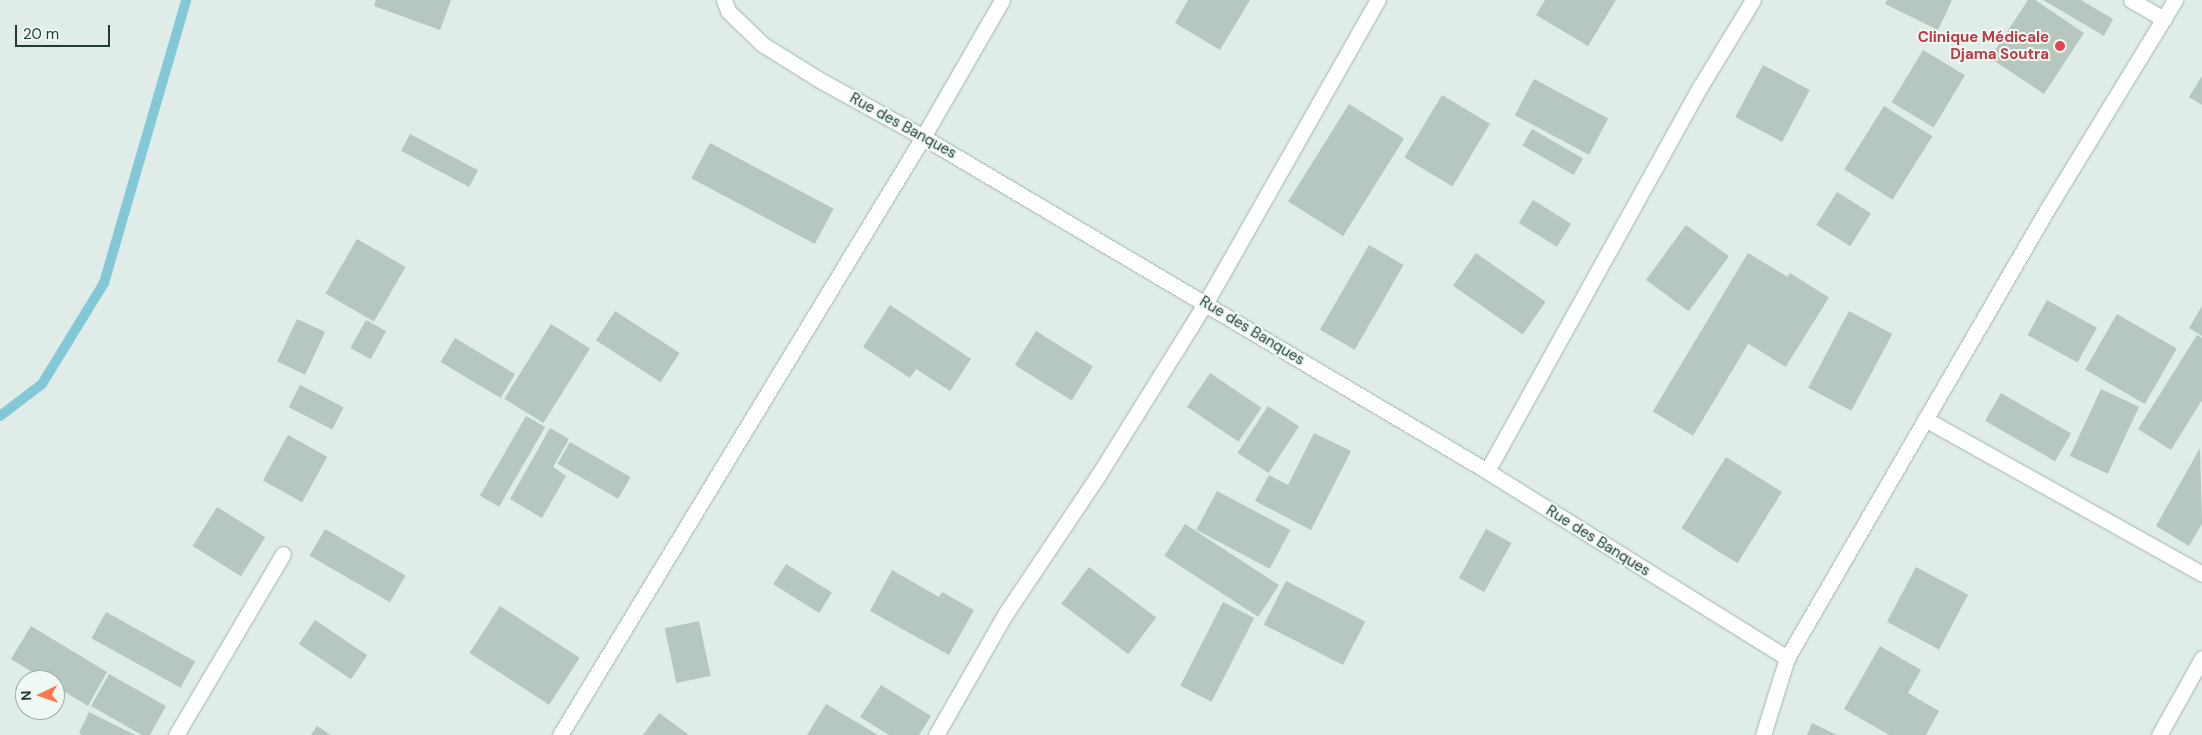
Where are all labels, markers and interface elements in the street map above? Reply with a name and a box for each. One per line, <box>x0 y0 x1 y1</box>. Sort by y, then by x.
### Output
scale bar <box>18 15 112 47</box>
text: 20 m <box>23 24 59 44</box>
place label: Clinique Médicale Djama Soutra <box>1918 28 2049 63</box>
marker: Clinique Médicale Djama Soutra <box>2053 39 2067 53</box>
street label: Rue des Banques <box>846 89 960 163</box>
street label: Rue des Banques <box>1196 293 1308 369</box>
street label: Rue des Banques <box>1543 502 1653 580</box>
north arrow <box>15 670 65 720</box>
text: N <box>17 690 35 701</box>

